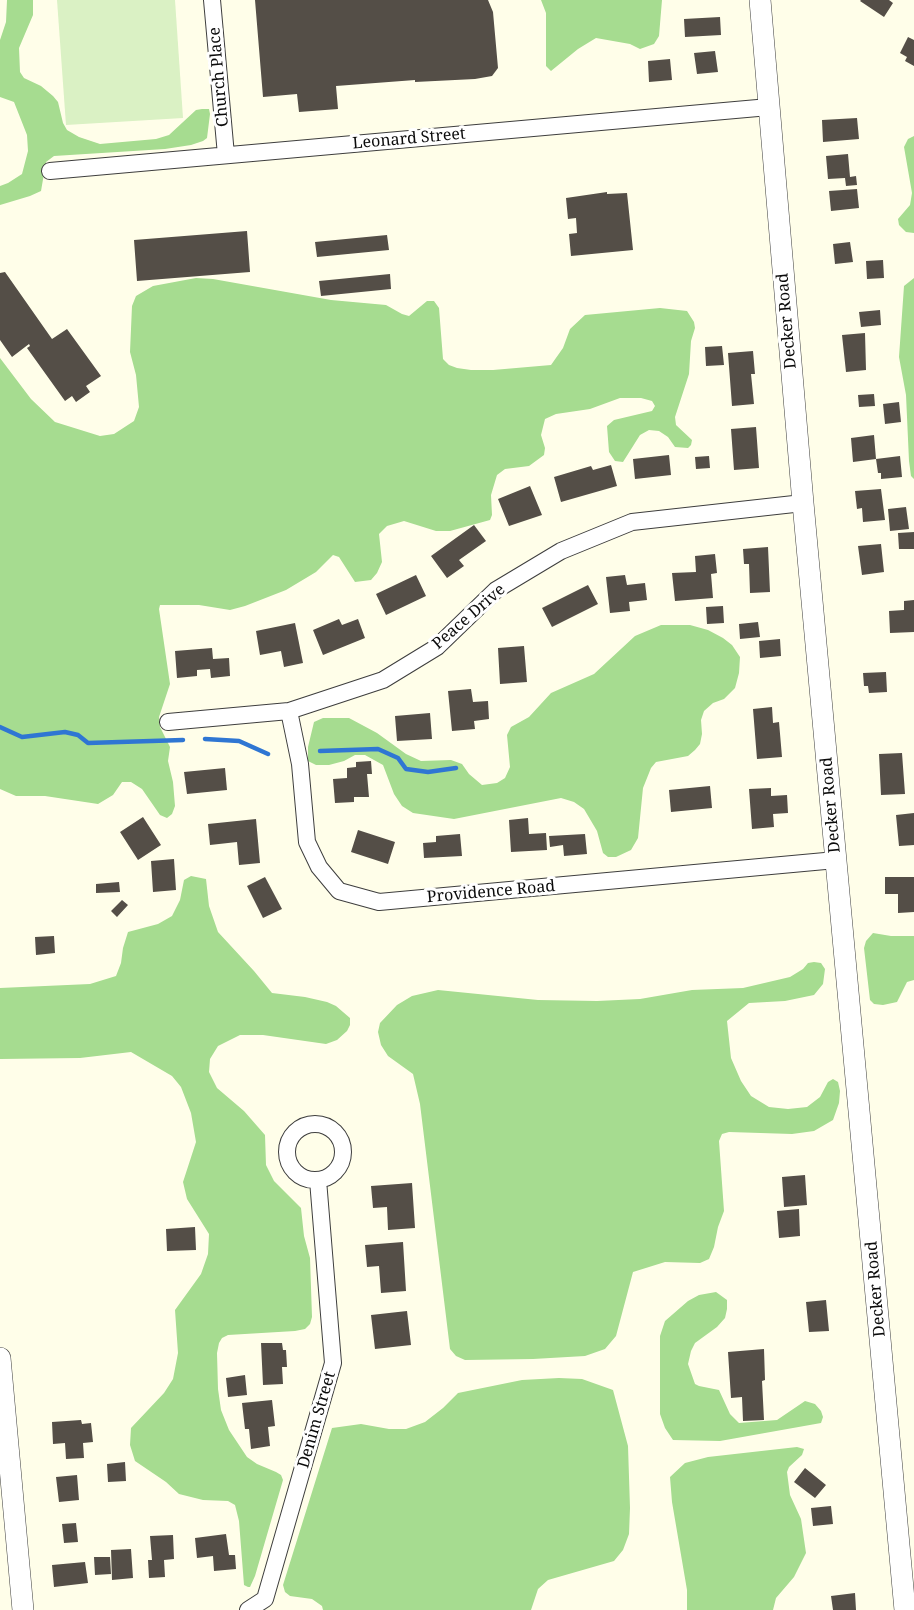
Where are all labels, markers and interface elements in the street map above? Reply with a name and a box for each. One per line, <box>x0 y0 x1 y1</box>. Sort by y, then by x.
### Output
street label: Church Place <box>205 26 233 128</box>
street label: Leonard Street <box>352 125 466 153</box>
street label: Decker Road <box>773 272 801 370</box>
street label: Peace Drive <box>429 580 509 654</box>
street label: Decker Road <box>817 756 845 854</box>
street label: Providence Road <box>426 877 556 907</box>
street label: Decker Road <box>862 1240 890 1338</box>
street label: Denim Street <box>294 1370 340 1470</box>

